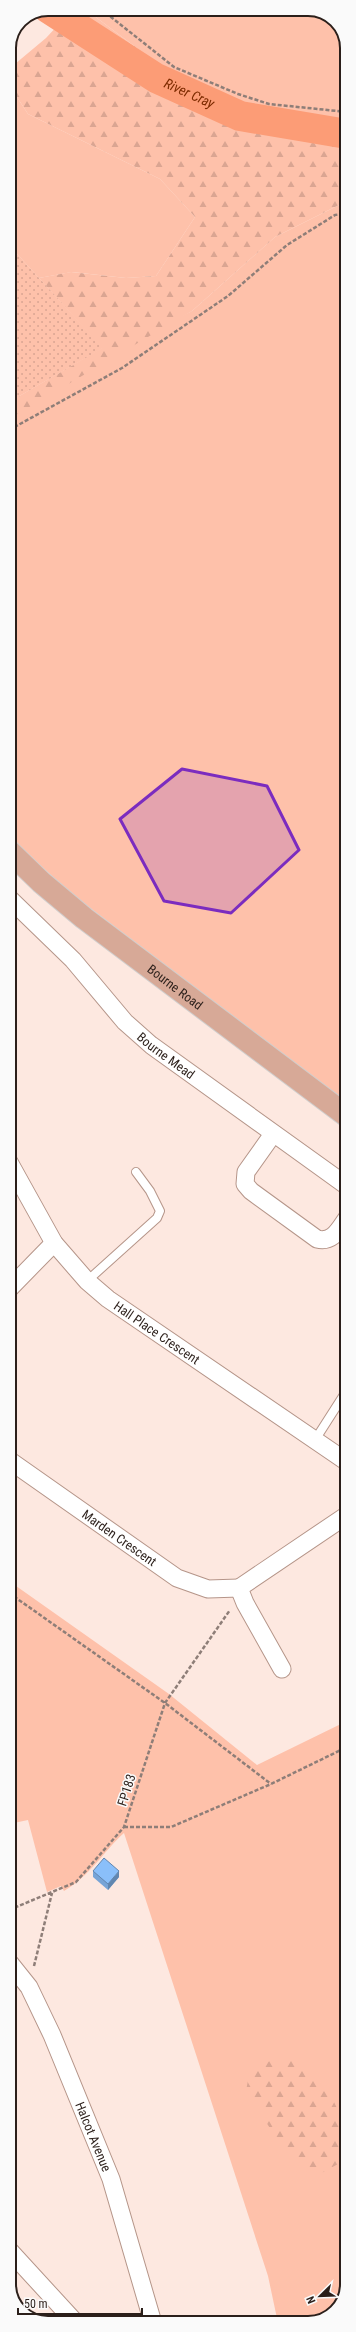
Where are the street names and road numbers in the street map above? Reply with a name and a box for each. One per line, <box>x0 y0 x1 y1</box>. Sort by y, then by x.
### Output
street label: Bourne Road <box>144 962 206 1013</box>
street label: Bourne Mead <box>134 1029 197 1082</box>
street label: Hall Place Crescent <box>111 1298 203 1367</box>
street label: Marden Crescent <box>79 1507 159 1569</box>
street label: FP183 <box>114 1772 139 1808</box>
street label: Halcot Avenue <box>72 2100 114 2174</box>

